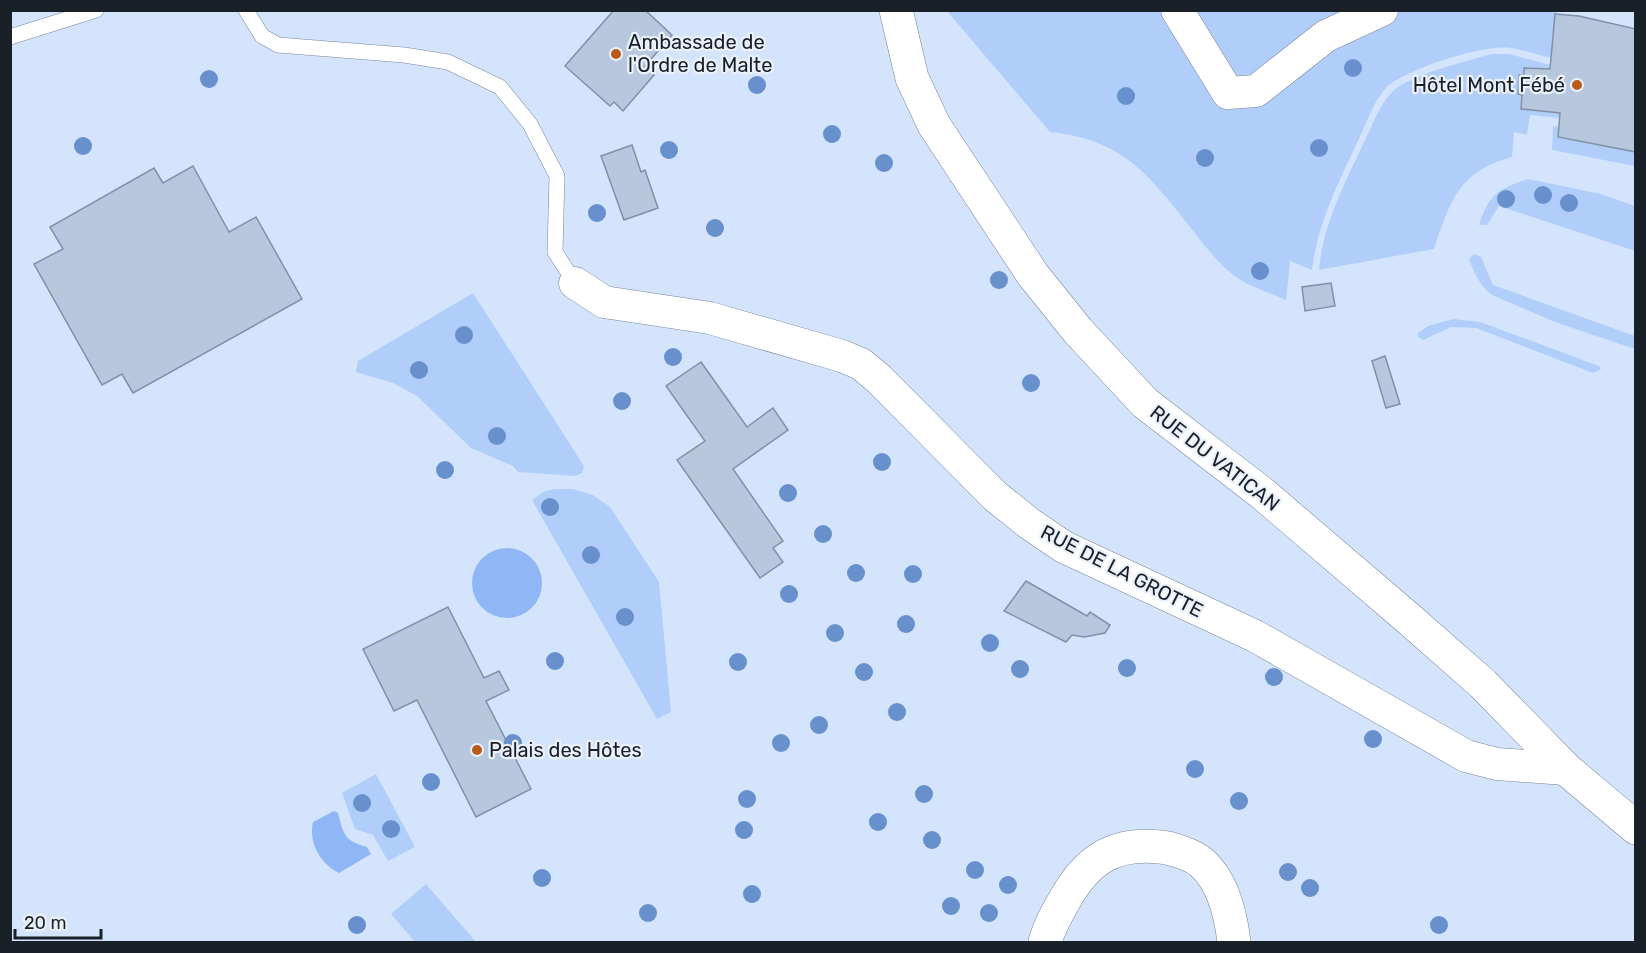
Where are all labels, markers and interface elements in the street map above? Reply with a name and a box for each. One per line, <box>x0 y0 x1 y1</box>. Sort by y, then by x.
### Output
place label: Ambassade de l'Ordre de Malte <box>628 30 772 77</box>
marker: Ambassade de l'Ordre de Malte <box>609 47 623 61</box>
place label: Hôtel Mont Fébé <box>1413 73 1565 97</box>
marker: Hôtel Mont Fébé <box>1570 78 1584 92</box>
street label: RUE DU VATICAN <box>1145 400 1285 516</box>
street label: RUE DE LA GROTTE <box>1037 520 1207 622</box>
place label: Palais des Hôtes <box>489 738 642 762</box>
marker: Palais des Hôtes <box>470 743 484 757</box>
scale bar <box>15 902 100 940</box>
text: 20 m <box>24 912 66 934</box>

